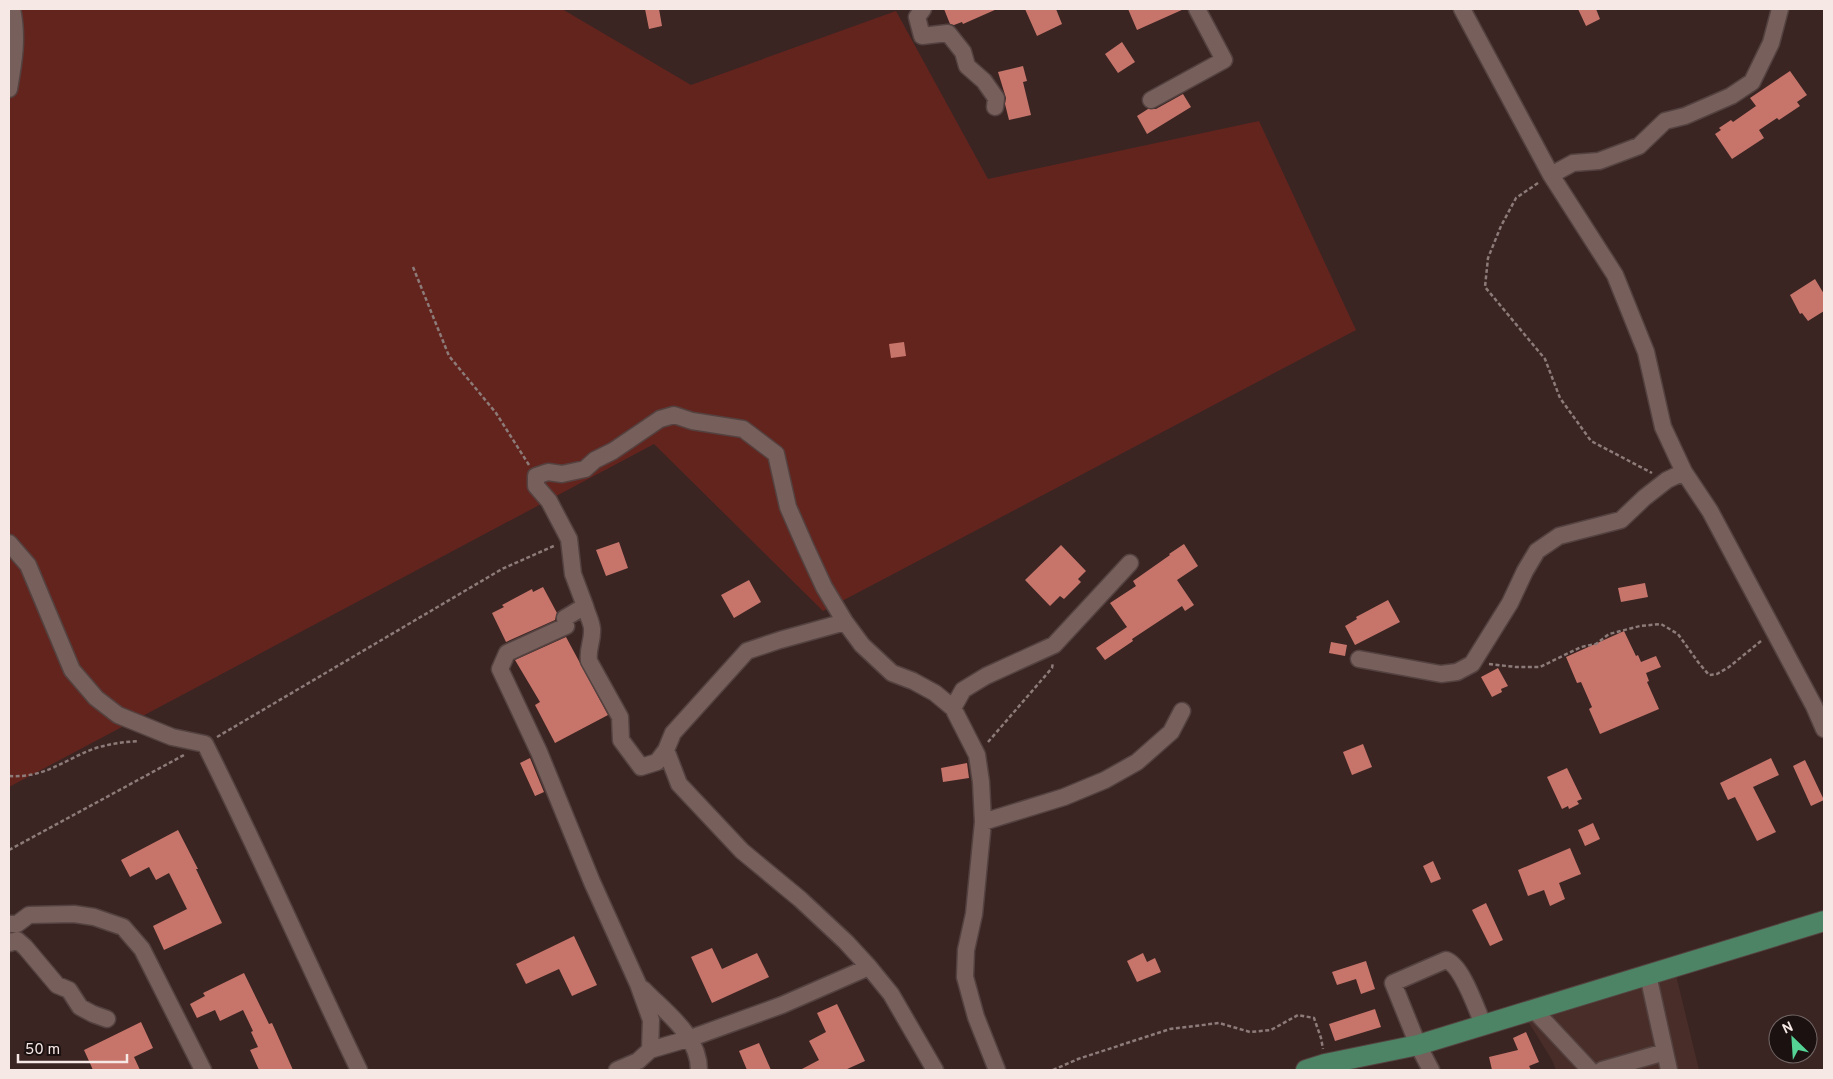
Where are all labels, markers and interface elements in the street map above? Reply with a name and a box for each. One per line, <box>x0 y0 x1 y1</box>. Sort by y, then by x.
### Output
north arrow <box>1768 1014 1818 1064</box>
text: N <box>1780 1019 1796 1038</box>
scale bar <box>18 1032 126 1064</box>
text: 50 m <box>25 1041 60 1060</box>

